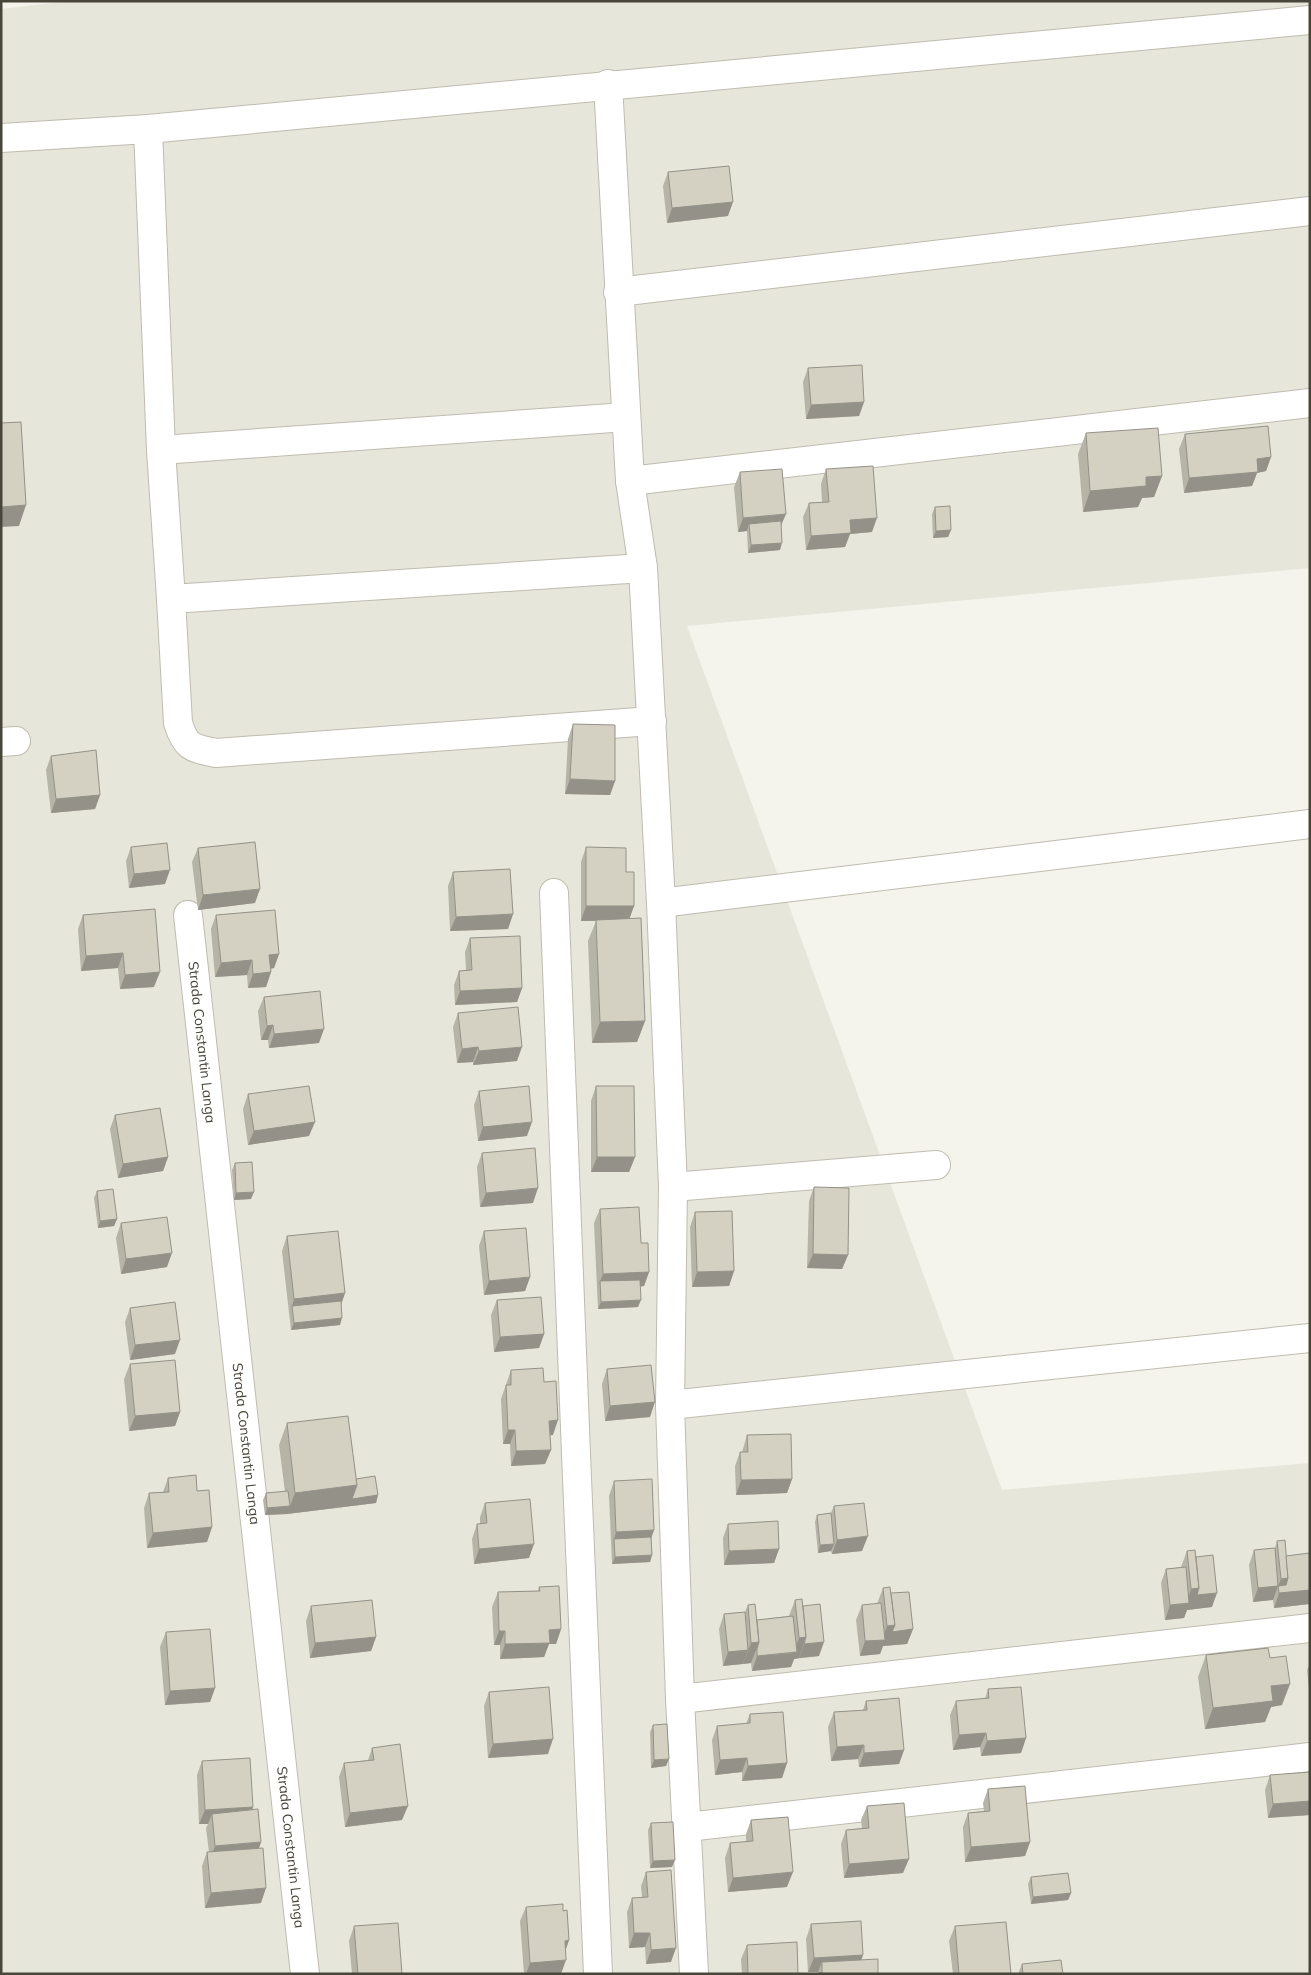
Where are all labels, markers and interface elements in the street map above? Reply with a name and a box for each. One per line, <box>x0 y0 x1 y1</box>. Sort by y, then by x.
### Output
street label: Strada Constantin Langa <box>184 960 220 1124</box>
street label: Strada Constantin Langa <box>229 1362 264 1526</box>
street label: Strada Constantin Langa <box>273 1766 309 1929</box>

